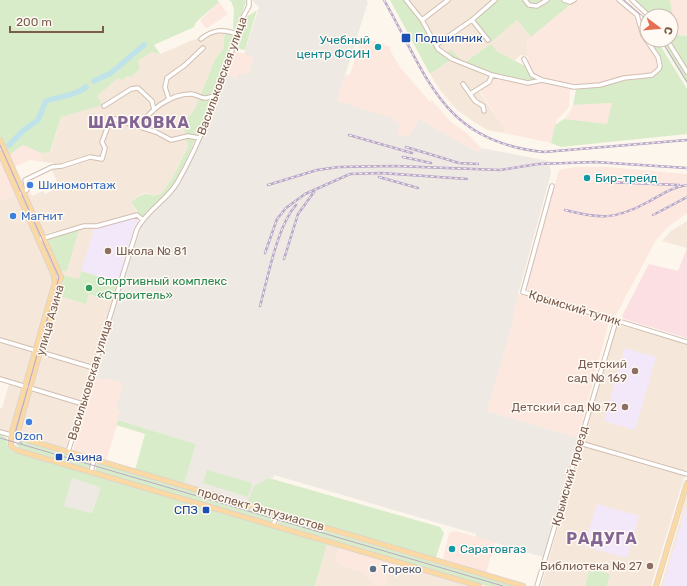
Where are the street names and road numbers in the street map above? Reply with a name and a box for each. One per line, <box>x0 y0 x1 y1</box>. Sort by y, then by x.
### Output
street label: Васильковская улица <box>194 15 250 137</box>
street label: улица Азина <box>33 283 67 357</box>
street label: Крымский тупик <box>527 287 623 329</box>
street label: Васильковская улица <box>65 318 115 442</box>
street label: Крымский проезд <box>549 424 591 528</box>
street label: проспект Энтузиастов <box>196 484 326 534</box>

